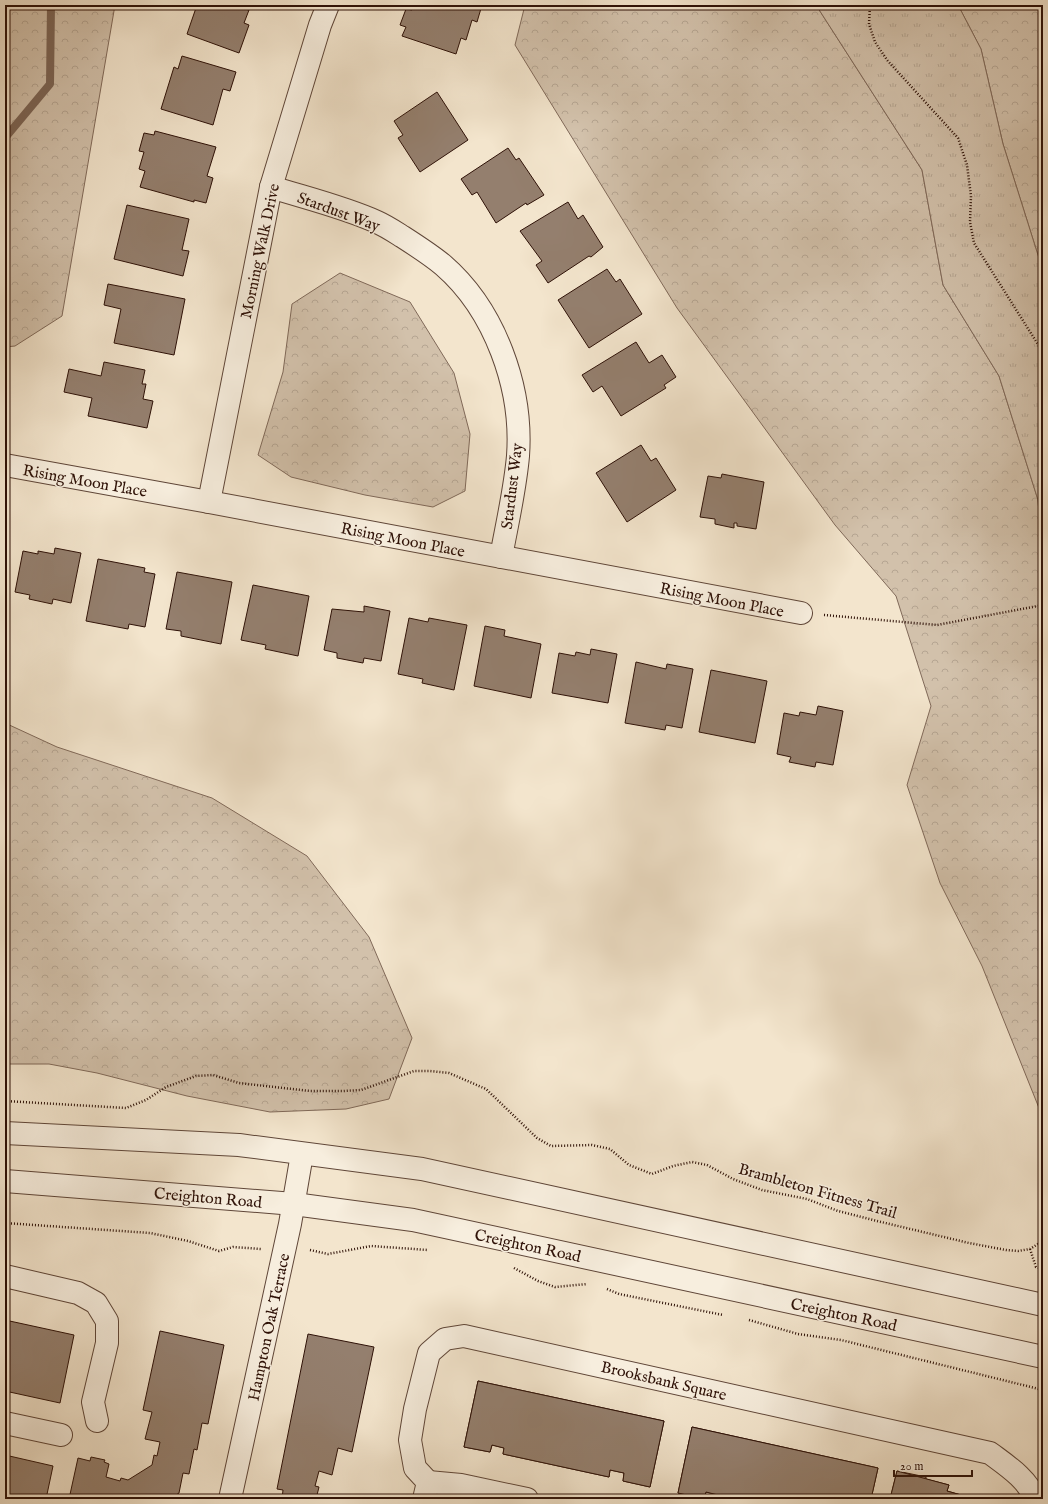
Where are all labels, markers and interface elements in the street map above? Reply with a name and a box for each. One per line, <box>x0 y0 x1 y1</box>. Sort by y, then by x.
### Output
street label: Morning Walk Drive <box>237 182 285 321</box>
street label: Stardust Way <box>294 189 383 237</box>
street label: Stardust Way <box>498 442 528 531</box>
street label: Rising Moon Place <box>21 461 148 503</box>
street label: Rising Moon Place <box>339 519 466 563</box>
street label: Rising Moon Place <box>658 579 785 623</box>
street label: Brambleton Fitness Trail <box>736 1160 900 1224</box>
street label: Creighton Road <box>153 1184 263 1214</box>
street label: Creighton Road <box>473 1226 583 1268</box>
street label: Hampton Oak Terrace <box>245 1252 295 1403</box>
street label: Creighton Road <box>789 1295 899 1337</box>
street label: Brooksbank Square <box>599 1358 728 1406</box>
scale bar <box>894 1452 972 1478</box>
text: 20 m <box>900 1459 923 1474</box>

